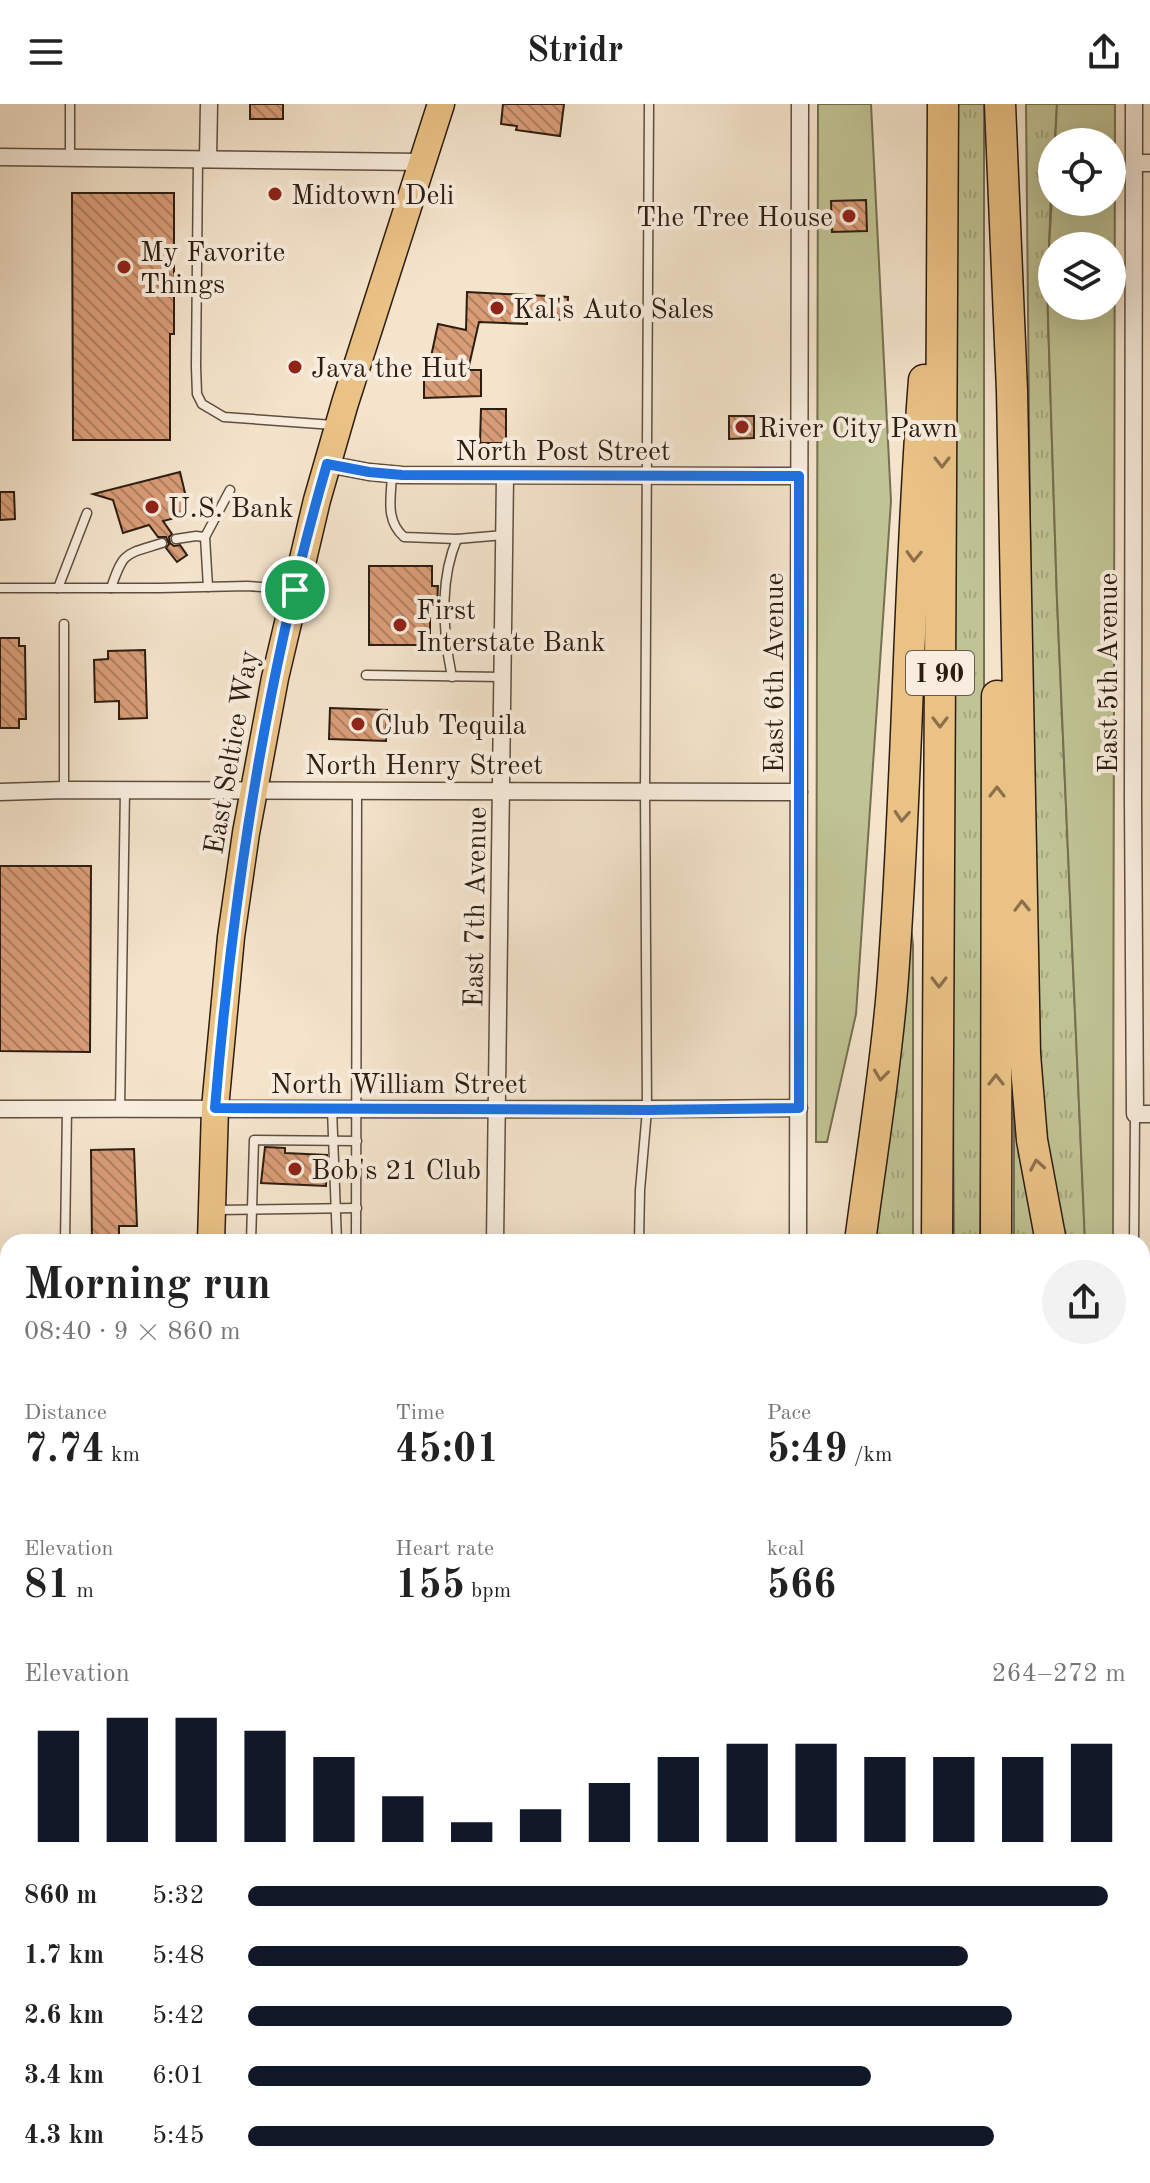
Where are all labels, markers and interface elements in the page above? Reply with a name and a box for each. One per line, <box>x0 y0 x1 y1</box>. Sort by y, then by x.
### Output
icon: menu <box>24 30 68 74</box>
icon: share <box>1082 30 1126 74</box>
text: Stridr <box>527 34 623 70</box>
map controls <box>1038 128 1126 320</box>
button: locate <box>1038 128 1126 216</box>
place label: Midtown Deli <box>291 183 454 211</box>
marker: Midtown Deli <box>266 185 284 203</box>
place label: The Tree House <box>636 205 833 233</box>
marker: The Tree House <box>840 207 858 225</box>
button: layers <box>1038 232 1126 320</box>
place label: My Favorite Things <box>140 240 285 300</box>
marker: My Favorite Things <box>115 258 133 276</box>
place label: Kal's Auto Sales <box>513 297 714 325</box>
marker: Kal's Auto Sales <box>488 299 506 317</box>
place label: Java the Hut <box>311 356 467 384</box>
marker: Java the Hut <box>286 358 304 376</box>
place label: River City Pawn <box>758 416 958 444</box>
marker: River City Pawn <box>733 418 751 436</box>
street label: North Post Street <box>455 439 671 467</box>
one-way arrow <box>933 456 951 469</box>
place label: U.S. Bank <box>168 496 294 524</box>
marker: U.S. Bank <box>143 498 161 516</box>
one-way arrow <box>905 550 922 563</box>
pin <box>261 556 329 624</box>
icon: arrive <box>273 568 317 612</box>
street label: East 6th Avenue <box>762 573 790 774</box>
street label: East 5th Avenue <box>1096 573 1124 774</box>
place label: First Interstate Bank <box>416 598 605 658</box>
marker: First Interstate Bank <box>391 616 409 634</box>
street label: East Seltice Way <box>201 648 265 857</box>
road number: I 90 <box>906 651 974 695</box>
place label: Club Tequila <box>374 713 527 741</box>
marker: Club Tequila <box>349 715 367 733</box>
one-way arrow <box>931 716 949 729</box>
street label: North Henry Street <box>305 753 543 781</box>
one-way arrow <box>988 785 1006 798</box>
street label: East 7th Avenue <box>461 806 493 1008</box>
one-way arrow <box>894 810 911 823</box>
one-way arrow <box>1013 899 1030 912</box>
one-way arrow <box>930 976 947 989</box>
one-way arrow <box>873 1068 890 1082</box>
street label: North William Street <box>271 1072 527 1100</box>
one-way arrow <box>987 1073 1005 1086</box>
place label: Bob's 21 Club <box>311 1158 481 1186</box>
one-way arrow <box>1029 1158 1046 1172</box>
marker: Bob's 21 Club <box>286 1160 304 1178</box>
button: share <box>1042 1260 1126 1344</box>
text: Morning run <box>24 1264 271 1308</box>
text: 08:40 · 9 × 860 m <box>24 1319 241 1345</box>
text: Distance <box>24 1402 107 1424</box>
text: Time <box>395 1402 445 1424</box>
text: Pace <box>767 1402 811 1424</box>
text: 7.74 <box>24 1431 105 1471</box>
text: 45:01 <box>395 1431 499 1471</box>
text: 5:49 <box>767 1431 847 1471</box>
text: km <box>105 1444 140 1466</box>
text: /km <box>847 1444 892 1466</box>
text: Elevation <box>24 1538 114 1560</box>
text: Heart rate <box>395 1538 494 1560</box>
text: kcal <box>767 1538 805 1560</box>
text: 81 <box>24 1567 70 1607</box>
text: 155 <box>395 1567 465 1607</box>
text: 566 <box>767 1567 836 1607</box>
text: m <box>70 1580 94 1602</box>
text: bpm <box>465 1580 511 1602</box>
text: Elevation <box>24 1661 130 1687</box>
text: 264–272 m <box>991 1661 1126 1687</box>
text: 860 m <box>24 1883 97 1909</box>
text: 5:32 <box>152 1883 205 1909</box>
text: 1.7 km <box>24 1943 104 1969</box>
text: 5:48 <box>152 1943 205 1969</box>
text: 2.6 km <box>24 2003 104 2029</box>
text: 5:42 <box>152 2003 205 2029</box>
text: 3.4 km <box>24 2063 104 2089</box>
text: 6:01 <box>152 2063 205 2089</box>
text: 4.3 km <box>24 2123 104 2149</box>
text: 5:45 <box>152 2123 205 2149</box>

